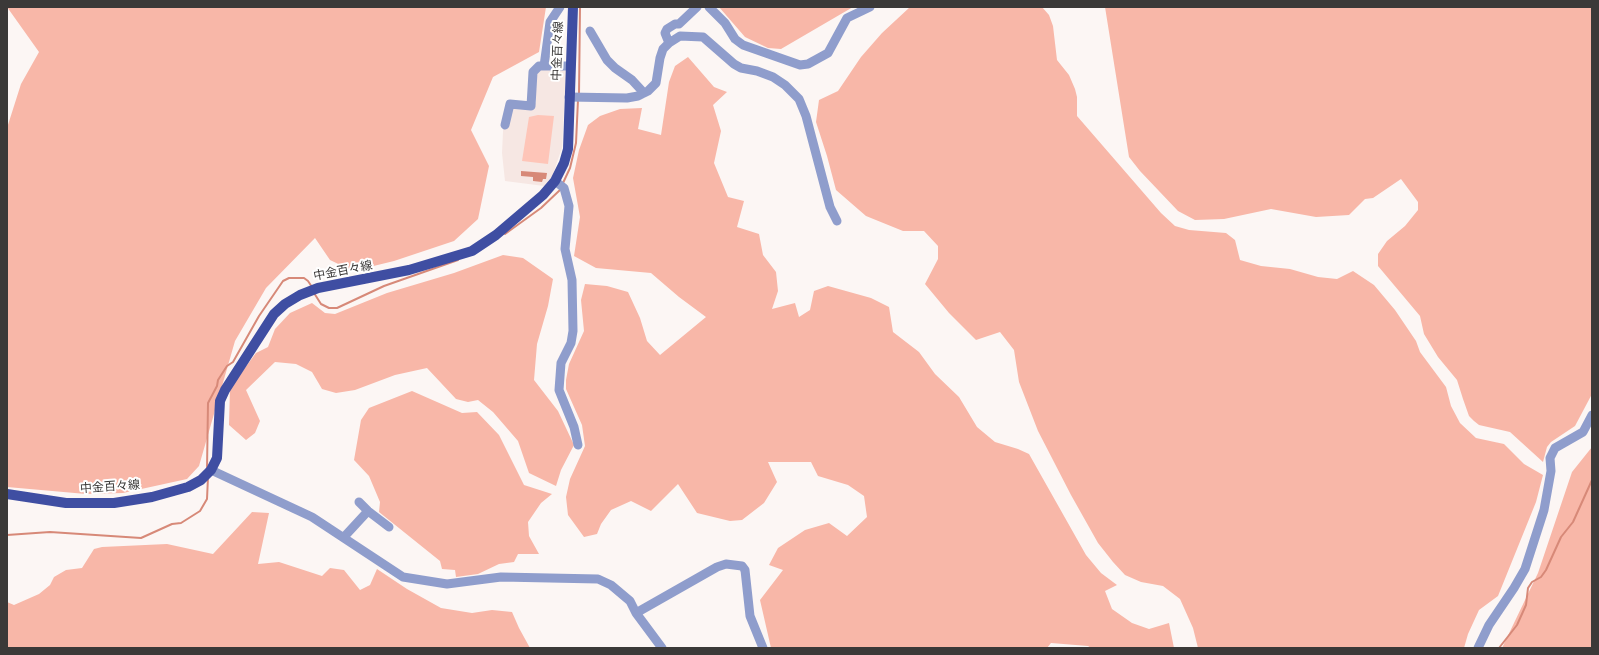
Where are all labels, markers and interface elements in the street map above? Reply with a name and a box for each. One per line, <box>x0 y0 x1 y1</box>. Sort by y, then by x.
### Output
street label: 中金百々線 <box>550 21 566 81</box>
street label: 中金百々線 <box>312 258 374 284</box>
street label: 中金百々線 <box>80 478 140 496</box>

